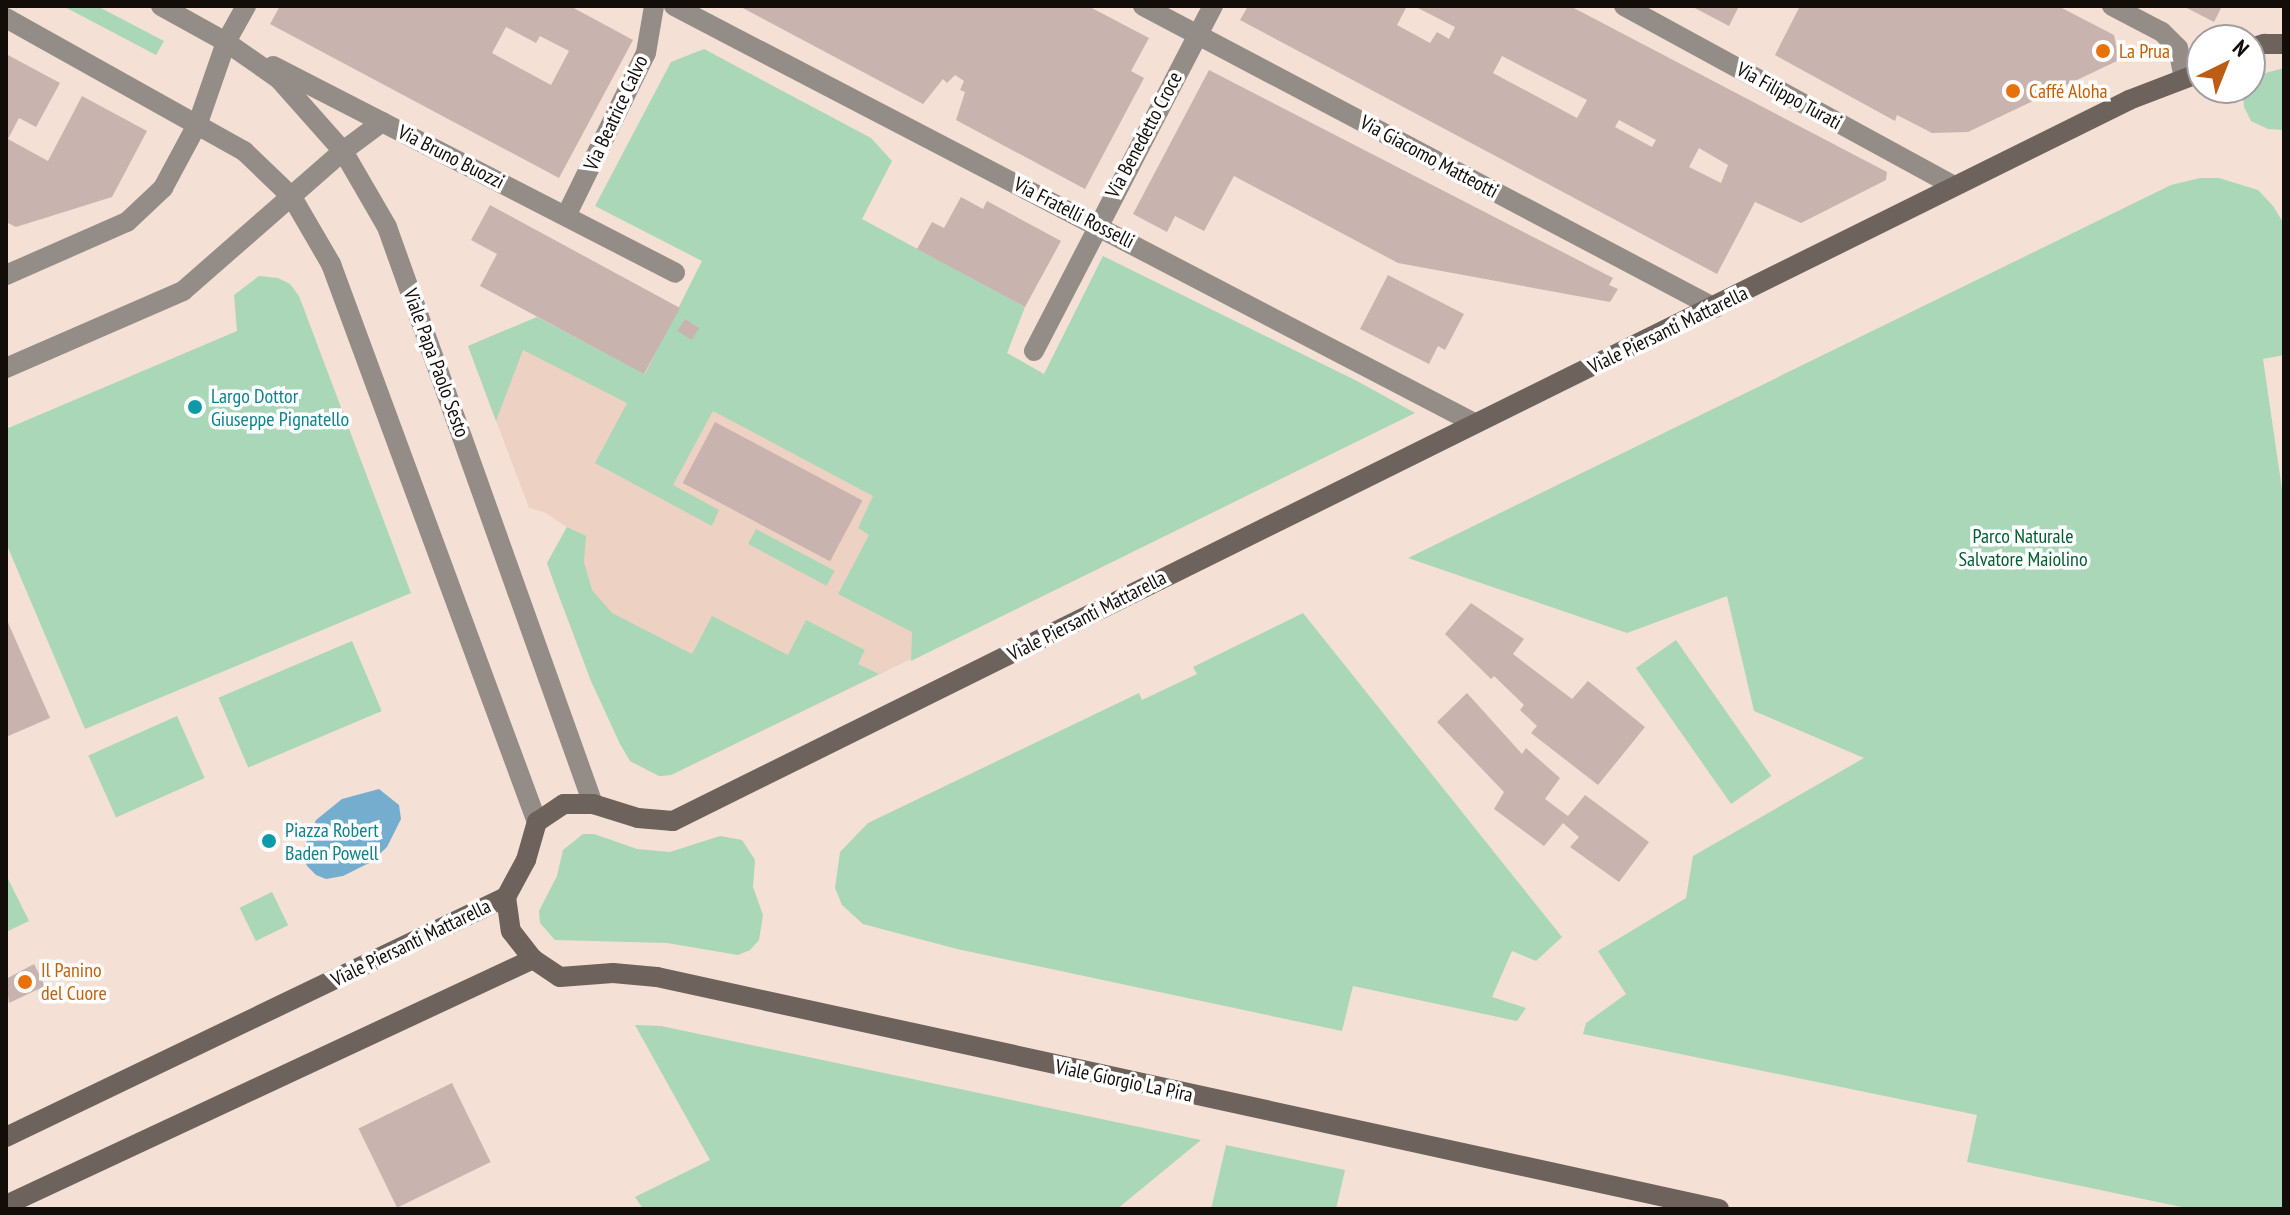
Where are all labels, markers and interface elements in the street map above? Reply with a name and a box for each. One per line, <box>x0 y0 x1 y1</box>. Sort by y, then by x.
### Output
north arrow <box>2186 24 2266 104</box>
text: N <box>2227 34 2255 62</box>
place label: La Prua <box>2119 39 2170 63</box>
marker: La Prua <box>2094 42 2112 60</box>
street label: Via Beatrice Calvo <box>579 52 653 174</box>
street label: Via Filippo Turati <box>1732 57 1846 135</box>
street label: Via Benedetto Croce <box>1101 68 1187 202</box>
place label: Caffé Aloha <box>2029 79 2108 103</box>
marker: Caffé Aloha <box>2004 82 2022 100</box>
street label: Via Giacomo Matteotti <box>1356 110 1502 204</box>
street label: Via Bruno Buozzi <box>394 120 508 194</box>
street label: Via Fratelli Rosselli <box>1010 172 1138 254</box>
street label: Viale Piersanti Mattarella <box>1584 281 1752 379</box>
street label: Viale Papa Paolo Sesto <box>398 285 474 441</box>
place label: Largo Dottor Giuseppe Pignatello <box>211 384 349 431</box>
marker: Largo Dottor Giuseppe Pignatello <box>186 398 204 416</box>
park label: Parco Naturale Salvatore Maiolino <box>1958 525 2088 572</box>
street label: Viale Piersanti Mattarella <box>1004 566 1170 666</box>
place label: Piazza Robert Baden Powell <box>285 818 379 865</box>
marker: Piazza Robert Baden Powell <box>260 832 278 850</box>
street label: Viale Piersanti Mattarella <box>327 894 495 992</box>
place label: Il Panino del Cuore <box>41 958 107 1005</box>
marker: Il Panino del Cuore <box>16 973 34 991</box>
street label: Viale Giorgio La Pira <box>1053 1055 1195 1107</box>

